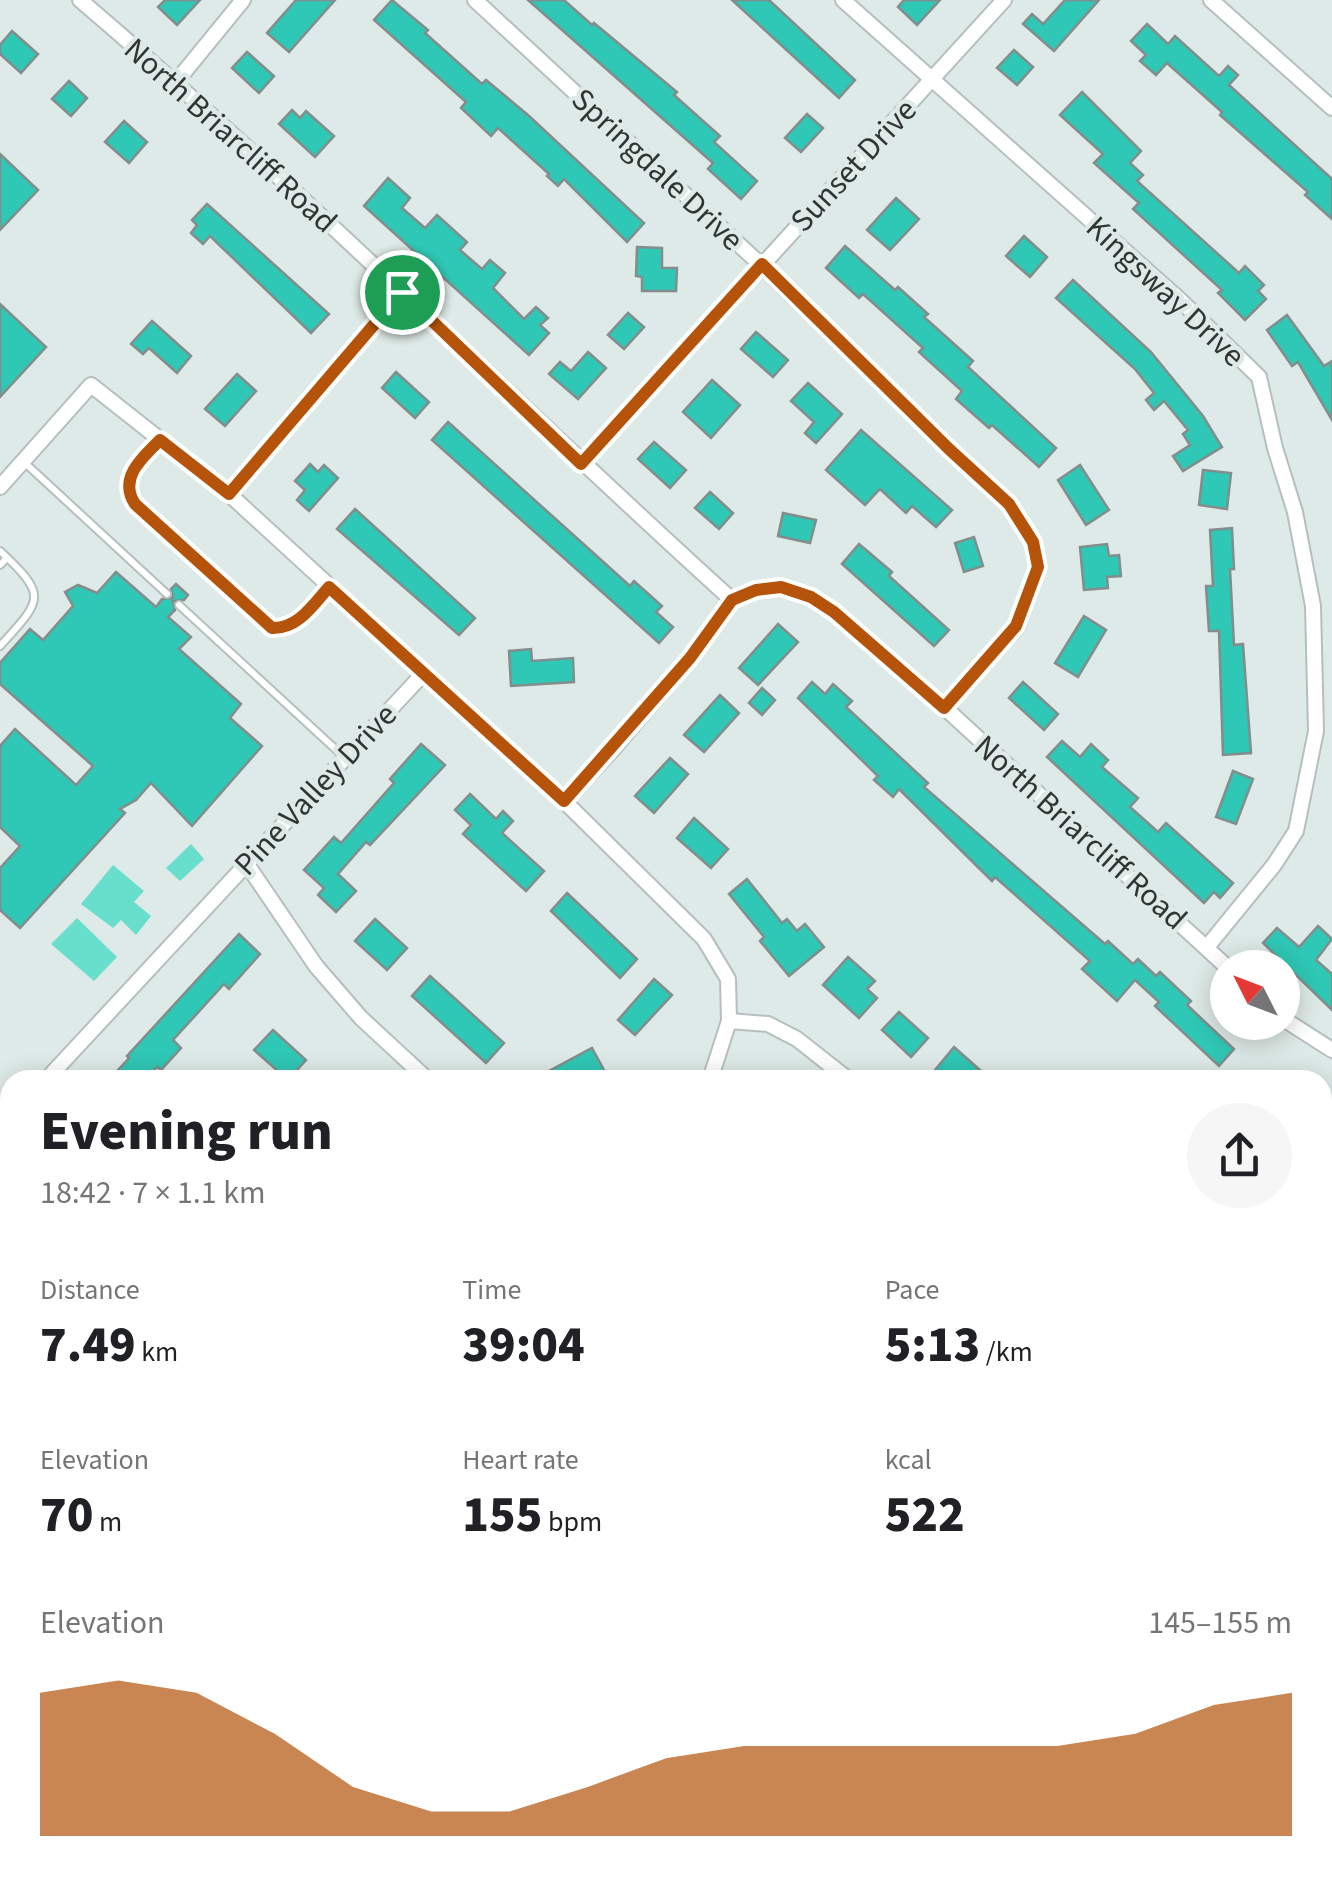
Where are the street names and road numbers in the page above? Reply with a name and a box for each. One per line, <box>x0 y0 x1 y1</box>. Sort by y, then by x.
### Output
street label: North Briarcliff Road <box>114 27 347 244</box>
street label: Springdale Drive <box>561 78 754 262</box>
street label: Sunset Drive <box>780 89 928 243</box>
street label: Kingsway Drive <box>1075 206 1255 378</box>
street label: Pine Valley Drive <box>224 693 408 886</box>
street label: North Briarcliff Road <box>964 724 1197 941</box>

